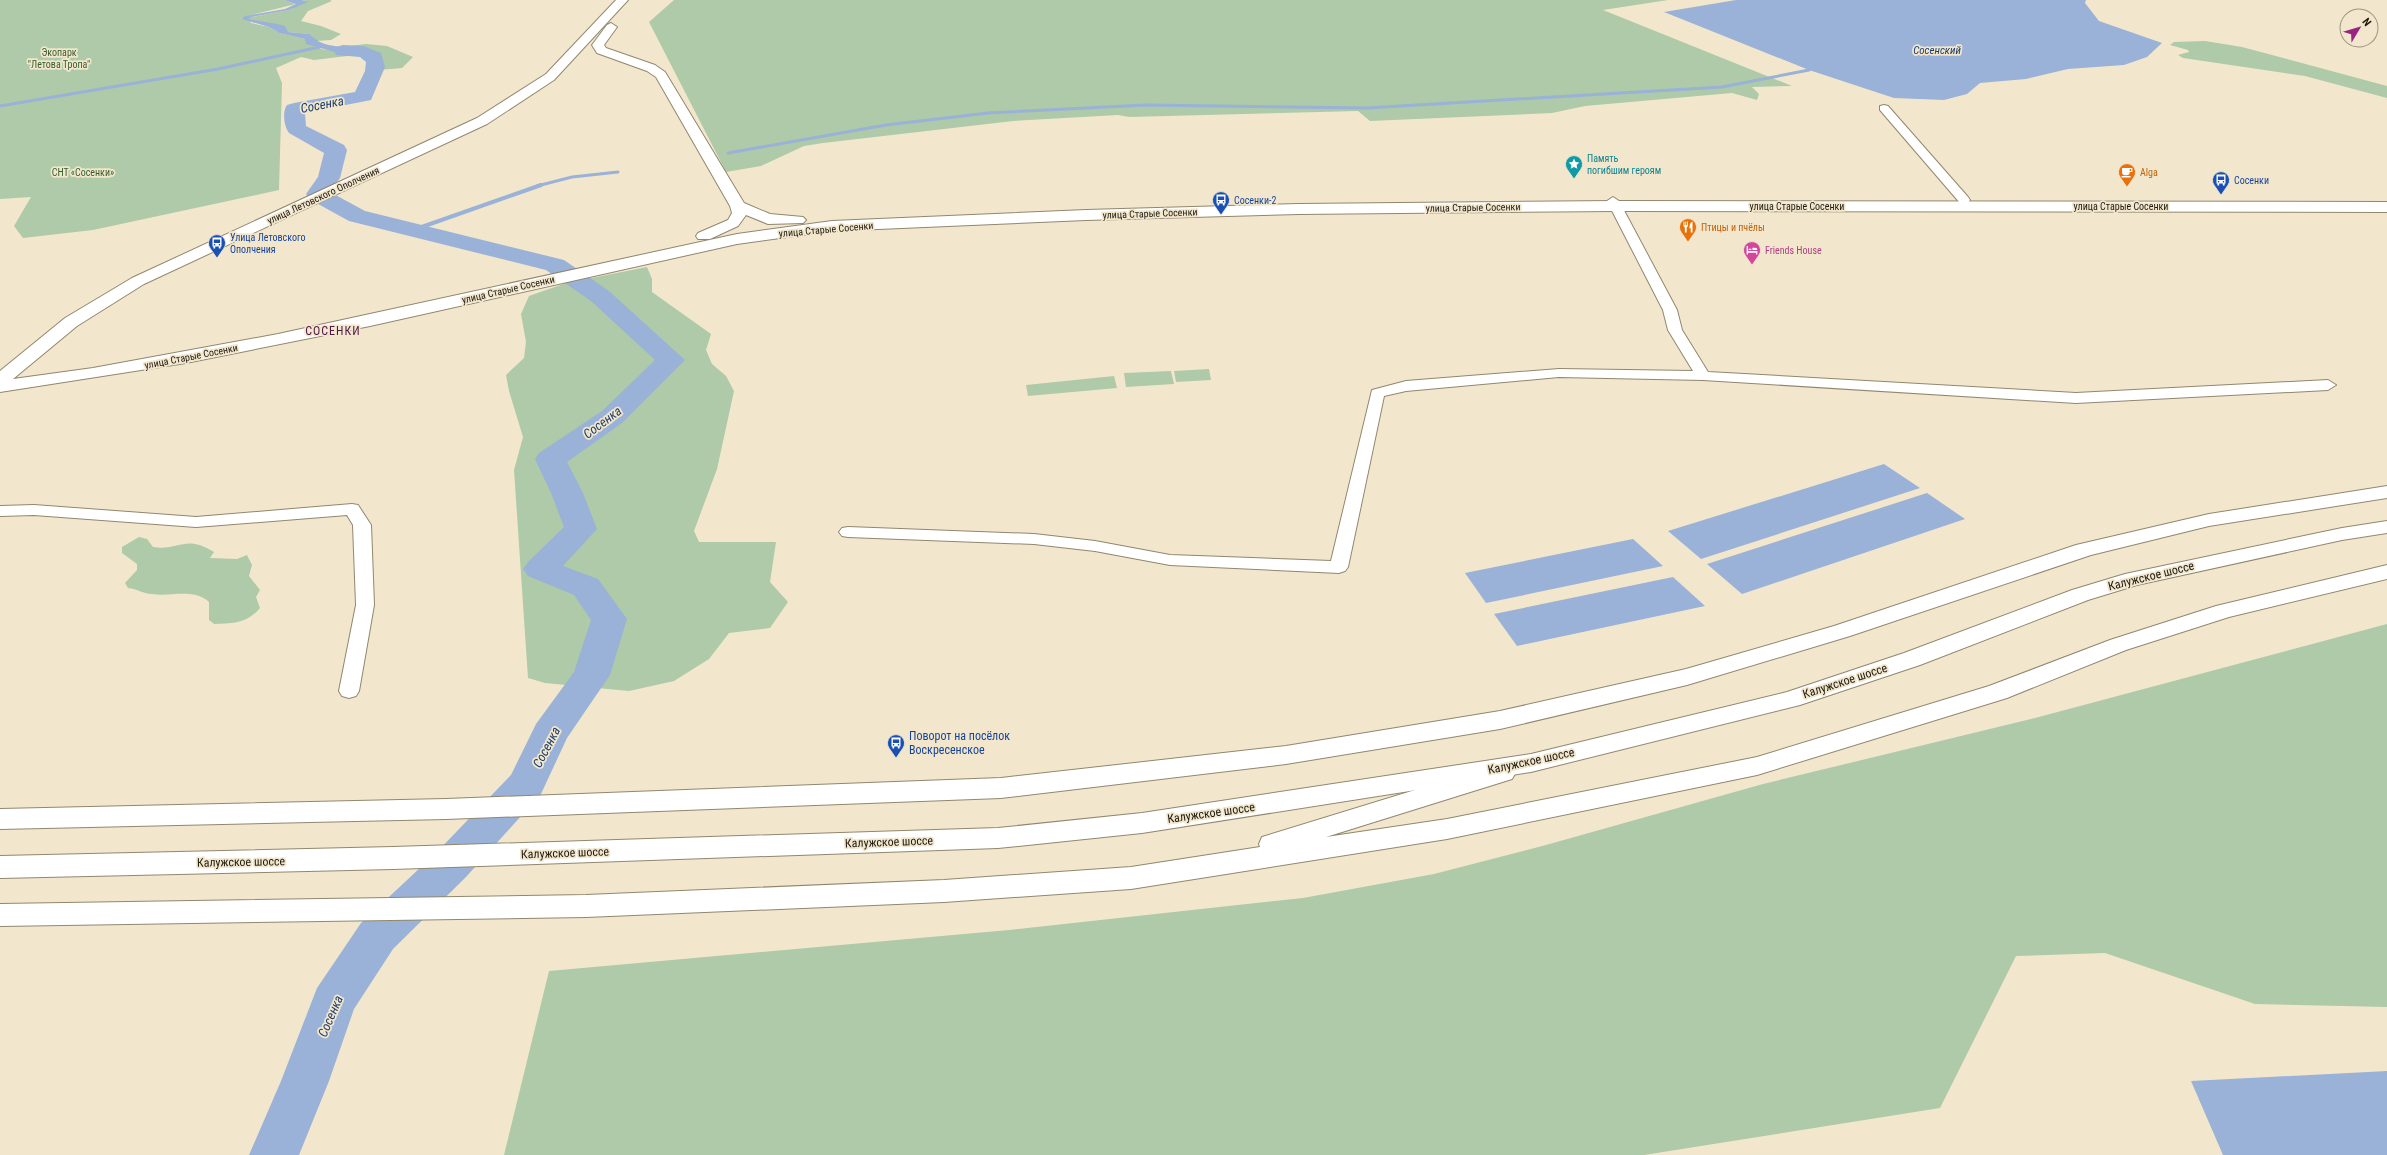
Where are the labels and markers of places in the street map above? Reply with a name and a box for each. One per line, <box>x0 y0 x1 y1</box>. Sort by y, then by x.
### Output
place label: Память погибшим героям <box>1587 153 1661 176</box>
place icon: Память погибшим героям <box>1564 154 1584 179</box>
cafe icon: Alga <box>2117 162 2137 187</box>
place label: Alga <box>2140 167 2158 178</box>
bus stop icon: Сосенки <box>2211 170 2231 195</box>
place label: Сосенки <box>2234 175 2269 186</box>
bus stop icon: Сосенки-2 <box>1211 190 1231 215</box>
place label: Сосенки-2 <box>1234 195 1276 206</box>
restaurant icon: Птицы и пчёлы <box>1678 217 1698 242</box>
place label: Птицы и пчёлы <box>1701 222 1765 233</box>
place label: Улица Летовского Ополчения <box>230 232 306 255</box>
bus stop icon: Улица Летовского Ополчения <box>207 233 227 258</box>
hotel icon: Friends House <box>1742 240 1762 265</box>
place label: Friends House <box>1765 245 1822 256</box>
place label: Поворот на посёлок Воскресенское <box>909 729 1010 757</box>
bus stop icon: Поворот на посёлок Воскресенское <box>886 733 906 758</box>

